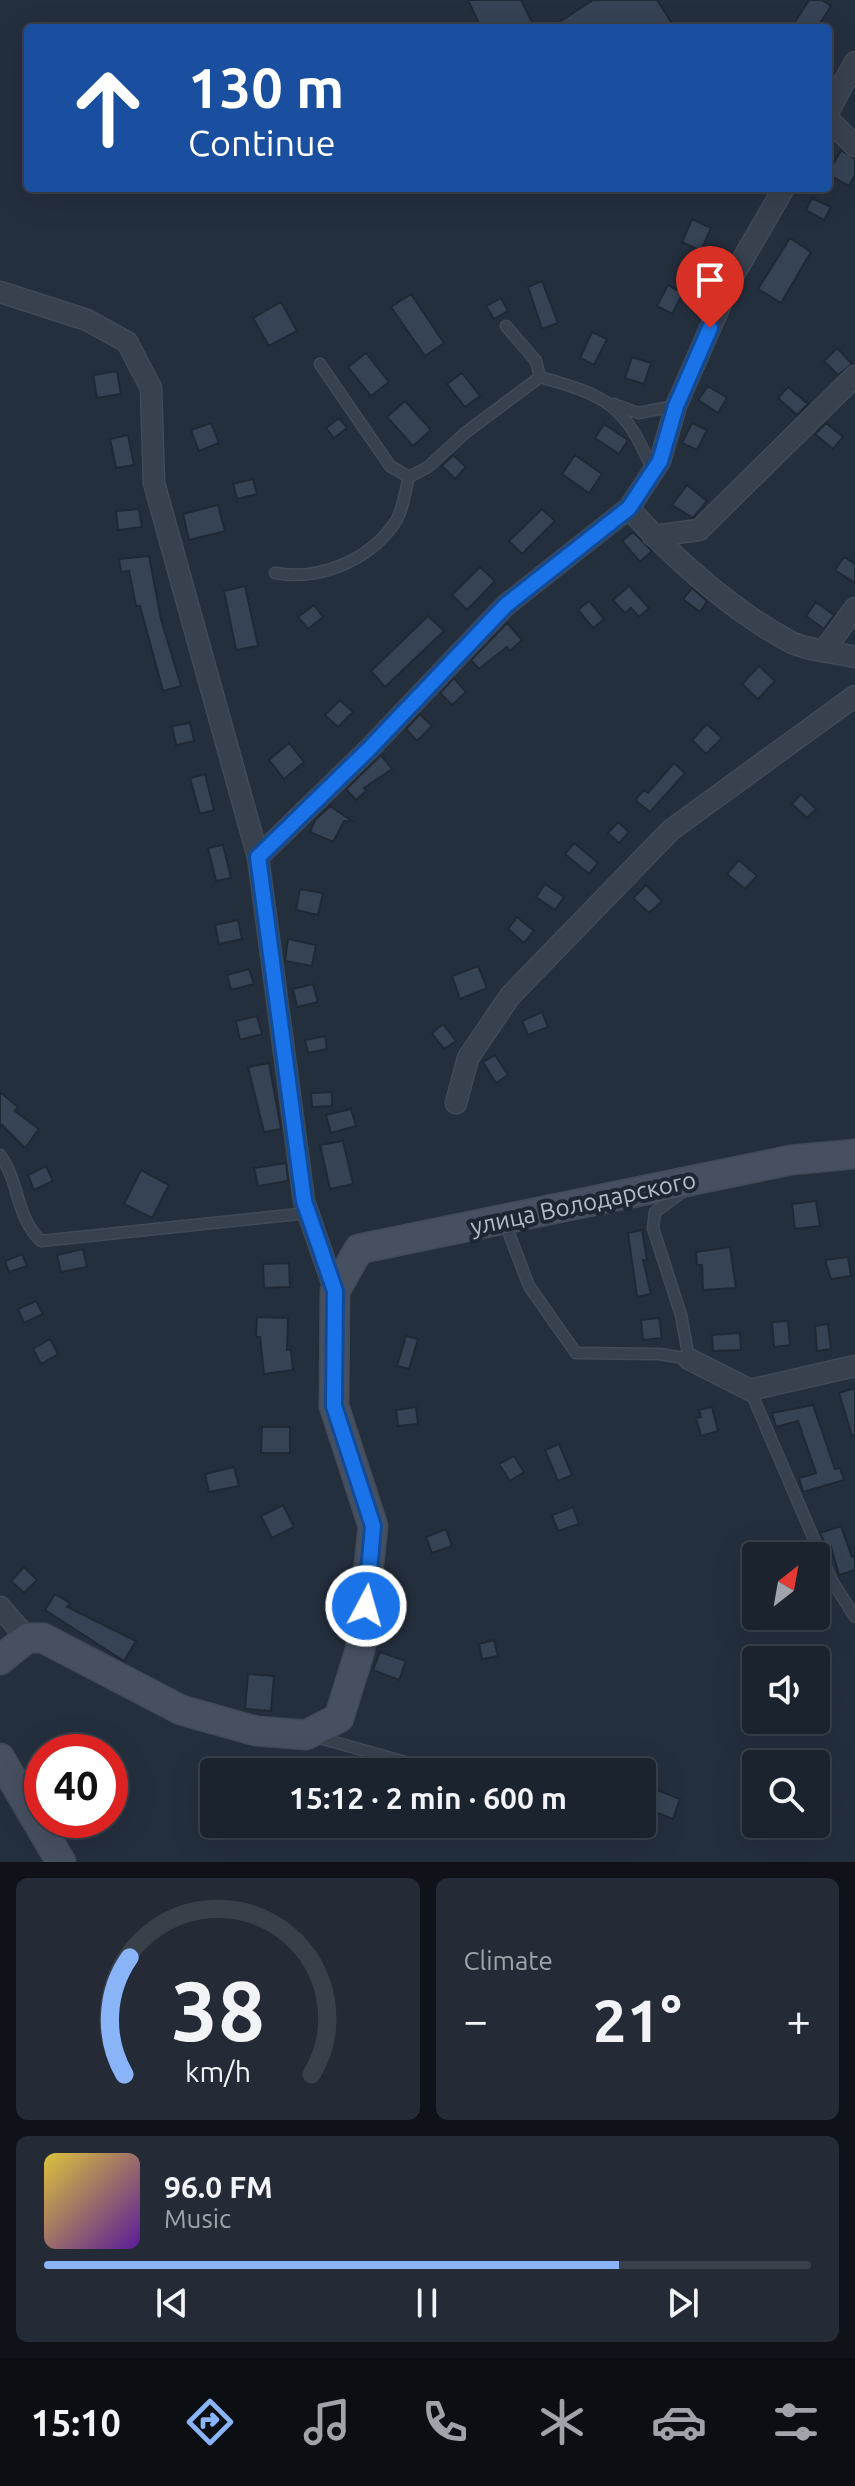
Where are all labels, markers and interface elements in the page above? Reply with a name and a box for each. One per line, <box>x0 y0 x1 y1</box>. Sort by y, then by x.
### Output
icon: ahead <box>56 56 160 160</box>
text: 130 m <box>188 56 344 119</box>
text: Continue <box>188 122 336 163</box>
pin <box>676 246 744 328</box>
icon: arrive <box>688 258 732 302</box>
street label: улица Володарского <box>468 1166 698 1240</box>
north arrow <box>742 1542 830 1630</box>
map controls <box>742 1542 830 1838</box>
position arrow <box>324 1564 408 1648</box>
button: sound <box>742 1646 830 1734</box>
speed limit sign: 40 <box>24 1734 128 1838</box>
button: search <box>742 1750 830 1838</box>
text: 15:12 · 2 min · 600 m <box>289 1781 567 1815</box>
text: Climate <box>464 1946 553 1975</box>
text: 38 <box>171 1963 265 2057</box>
text: 21° <box>593 1986 682 2053</box>
text: − <box>464 1995 488 2044</box>
text: + <box>786 1995 811 2044</box>
text: km/h <box>185 2055 251 2087</box>
text: 96.0 FM <box>164 2170 273 2204</box>
text: Music <box>164 2204 231 2233</box>
icon: previous <box>150 2281 194 2325</box>
icon: pause <box>405 2281 449 2325</box>
icon: next <box>661 2281 705 2325</box>
icon: directions <box>182 2394 238 2450</box>
icon: music <box>299 2394 355 2450</box>
icon: phone <box>417 2394 473 2450</box>
icon: climate <box>534 2394 590 2450</box>
icon: car <box>651 2394 707 2450</box>
icon: filters <box>768 2394 824 2450</box>
text: 15:10 <box>31 2402 121 2443</box>

